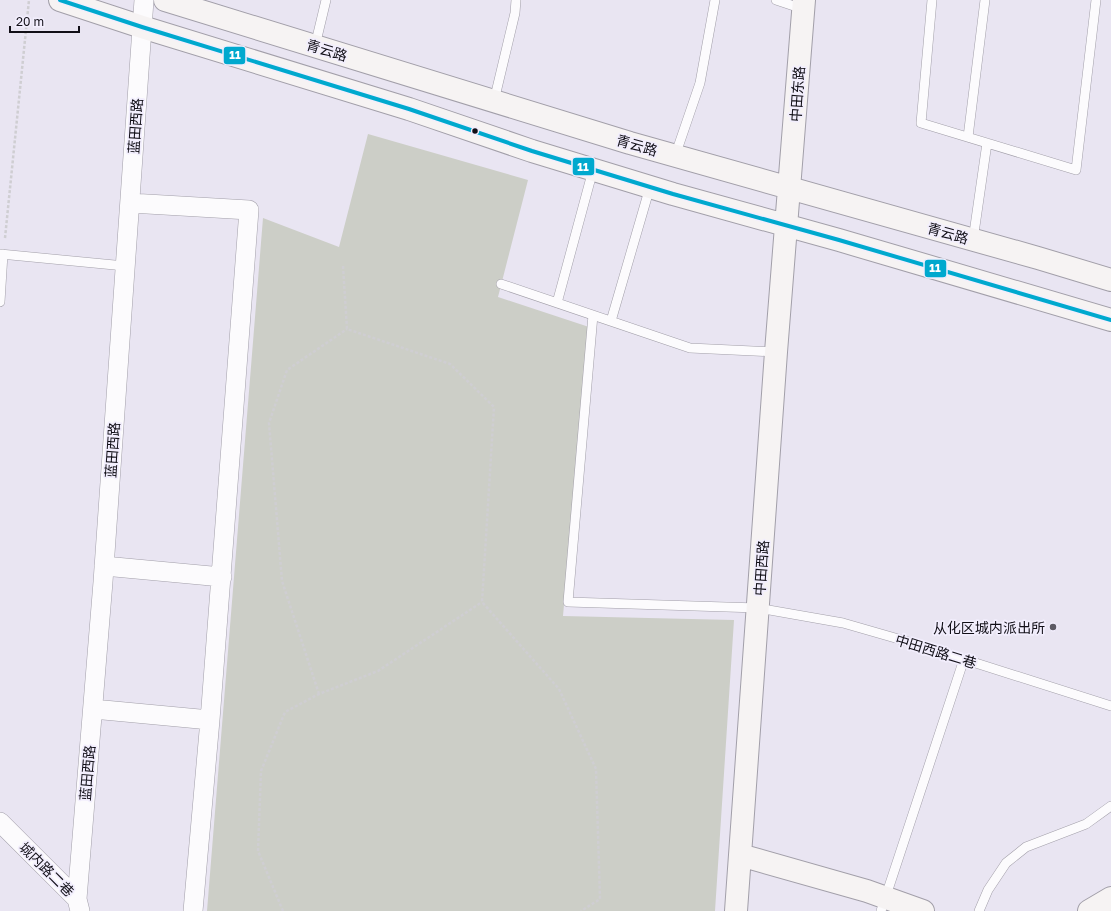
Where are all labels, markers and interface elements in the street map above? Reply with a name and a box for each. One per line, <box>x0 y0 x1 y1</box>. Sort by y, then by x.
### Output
scale bar <box>10 8 79 34</box>
text: 20 m <box>16 14 44 29</box>
street label: 青云路 <box>304 36 350 64</box>
line badge: 11 <box>223 46 246 65</box>
text: 11 <box>229 48 241 61</box>
street label: 中田东路 <box>787 65 807 123</box>
street label: 蓝田西路 <box>125 97 145 155</box>
unlabelled marker <box>470 126 480 136</box>
street label: 青云路 <box>614 131 660 159</box>
line badge: 11 <box>572 157 595 176</box>
text: 11 <box>577 160 589 173</box>
street label: 青云路 <box>925 219 971 247</box>
line badge: 11 <box>924 259 947 278</box>
text: 11 <box>929 261 941 274</box>
street label: 蓝田西路 <box>102 421 122 479</box>
street label: 中田西路 <box>751 539 771 597</box>
place label: 从化区城内派出所 <box>933 619 1045 636</box>
marker: 从化区城内派出所 <box>1048 622 1058 632</box>
street label: 中田西路二巷 <box>893 631 979 671</box>
street label: 蓝田西路 <box>76 744 98 802</box>
street label: 城内路二巷 <box>16 838 78 900</box>

